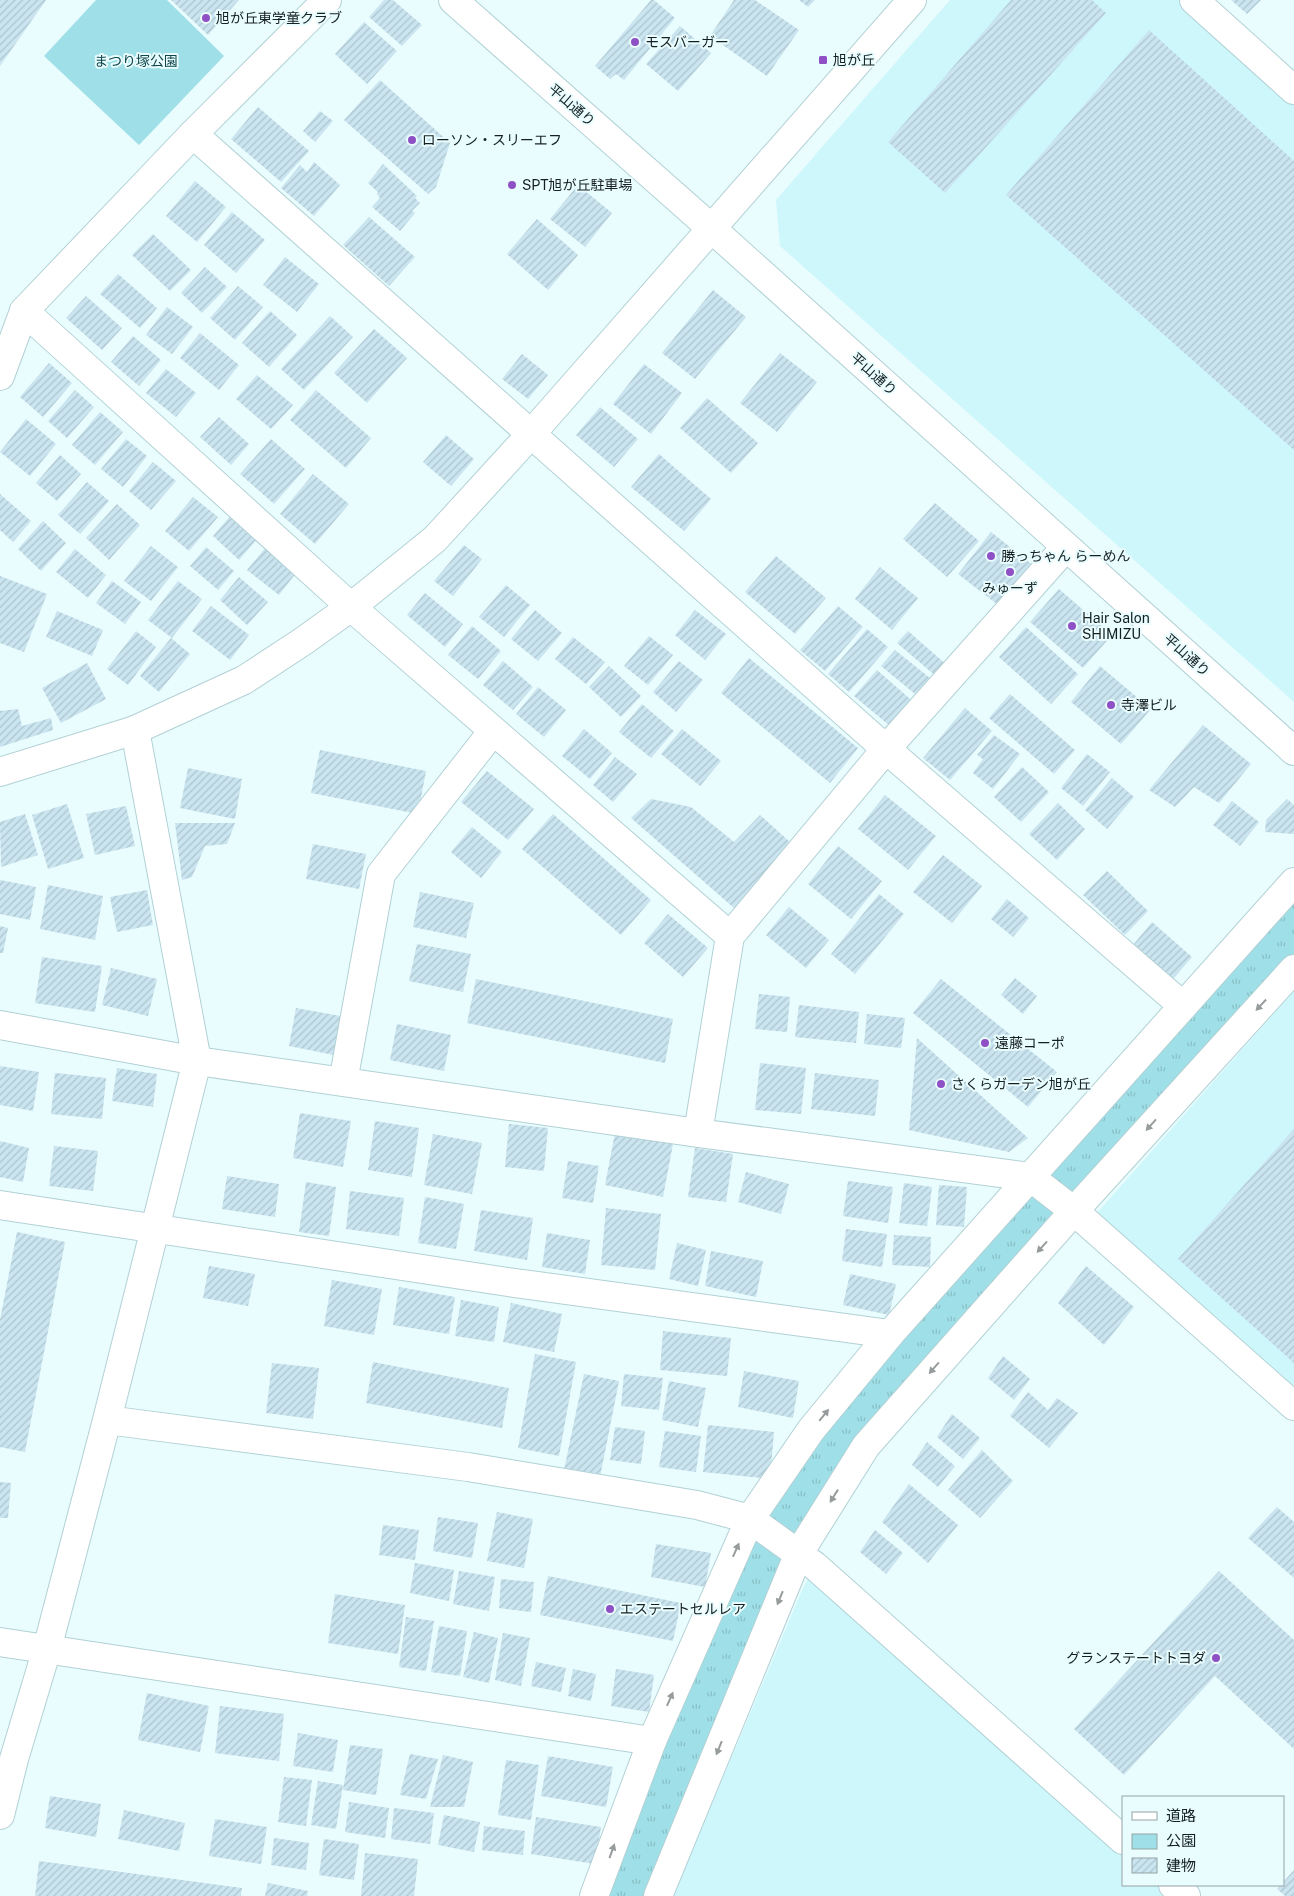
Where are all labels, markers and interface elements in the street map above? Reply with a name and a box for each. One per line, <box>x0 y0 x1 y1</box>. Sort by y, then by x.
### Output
place label: 旭が丘東学童クラブ <box>216 10 342 26</box>
marker: 旭が丘東学童クラブ <box>200 12 212 24</box>
place label: モスバーガー <box>645 34 729 50</box>
marker: モスバーガー <box>629 36 641 48</box>
place label: 旭が丘 <box>833 52 875 68</box>
park label: まつり塚公園 <box>94 53 178 69</box>
marker: 旭が丘 <box>817 54 829 66</box>
street label: 平山通り <box>546 81 598 129</box>
place label: ローソン・スリーエフ <box>422 132 562 148</box>
marker: ローソン・スリーエフ <box>406 134 418 146</box>
place label: SPT旭が丘駐車場 <box>522 177 633 193</box>
marker: SPT旭が丘駐車場 <box>506 179 518 191</box>
street label: 平山通り <box>848 349 900 399</box>
place label: 勝っちゃん らーめん <box>1001 548 1130 564</box>
marker: 勝っちゃん らーめん <box>985 550 997 562</box>
marker: みゅーず <box>1004 566 1016 578</box>
place label: みゅーず <box>982 580 1038 596</box>
place label: Hair Salon SHIMIZU <box>1082 610 1150 642</box>
marker: Hair Salon SHIMIZU <box>1066 620 1078 632</box>
street label: 平山通り <box>1161 630 1213 680</box>
place label: 寺澤ビル <box>1121 697 1177 713</box>
marker: 寺澤ビル <box>1105 699 1117 711</box>
one-way arrow <box>1255 999 1267 1011</box>
place label: 遠藤コーポ <box>995 1035 1065 1051</box>
marker: 遠藤コーポ <box>979 1037 991 1049</box>
place label: さくらガーデン旭が丘 <box>951 1076 1091 1092</box>
marker: さくらガーデン旭が丘 <box>935 1078 947 1090</box>
one-way arrow <box>1145 1119 1157 1131</box>
one-way arrow <box>1036 1240 1048 1252</box>
one-way arrow <box>928 1362 939 1375</box>
one-way arrow <box>818 1408 829 1421</box>
one-way arrow <box>830 1490 839 1503</box>
one-way arrow <box>732 1543 740 1557</box>
one-way arrow <box>776 1591 784 1606</box>
place label: エステートセルレア <box>620 1601 746 1617</box>
marker: エステートセルレア <box>604 1603 616 1615</box>
place label: グランステートトヨダ <box>1066 1650 1206 1666</box>
marker: グランステートトヨダ <box>1210 1652 1222 1664</box>
one-way arrow <box>667 1692 675 1706</box>
one-way arrow <box>714 1741 722 1756</box>
legend <box>1122 1796 1284 1886</box>
text: 道路 <box>1166 1807 1196 1824</box>
text: 公園 <box>1166 1832 1196 1849</box>
one-way arrow <box>609 1843 616 1858</box>
text: 建物 <box>1166 1857 1196 1874</box>

